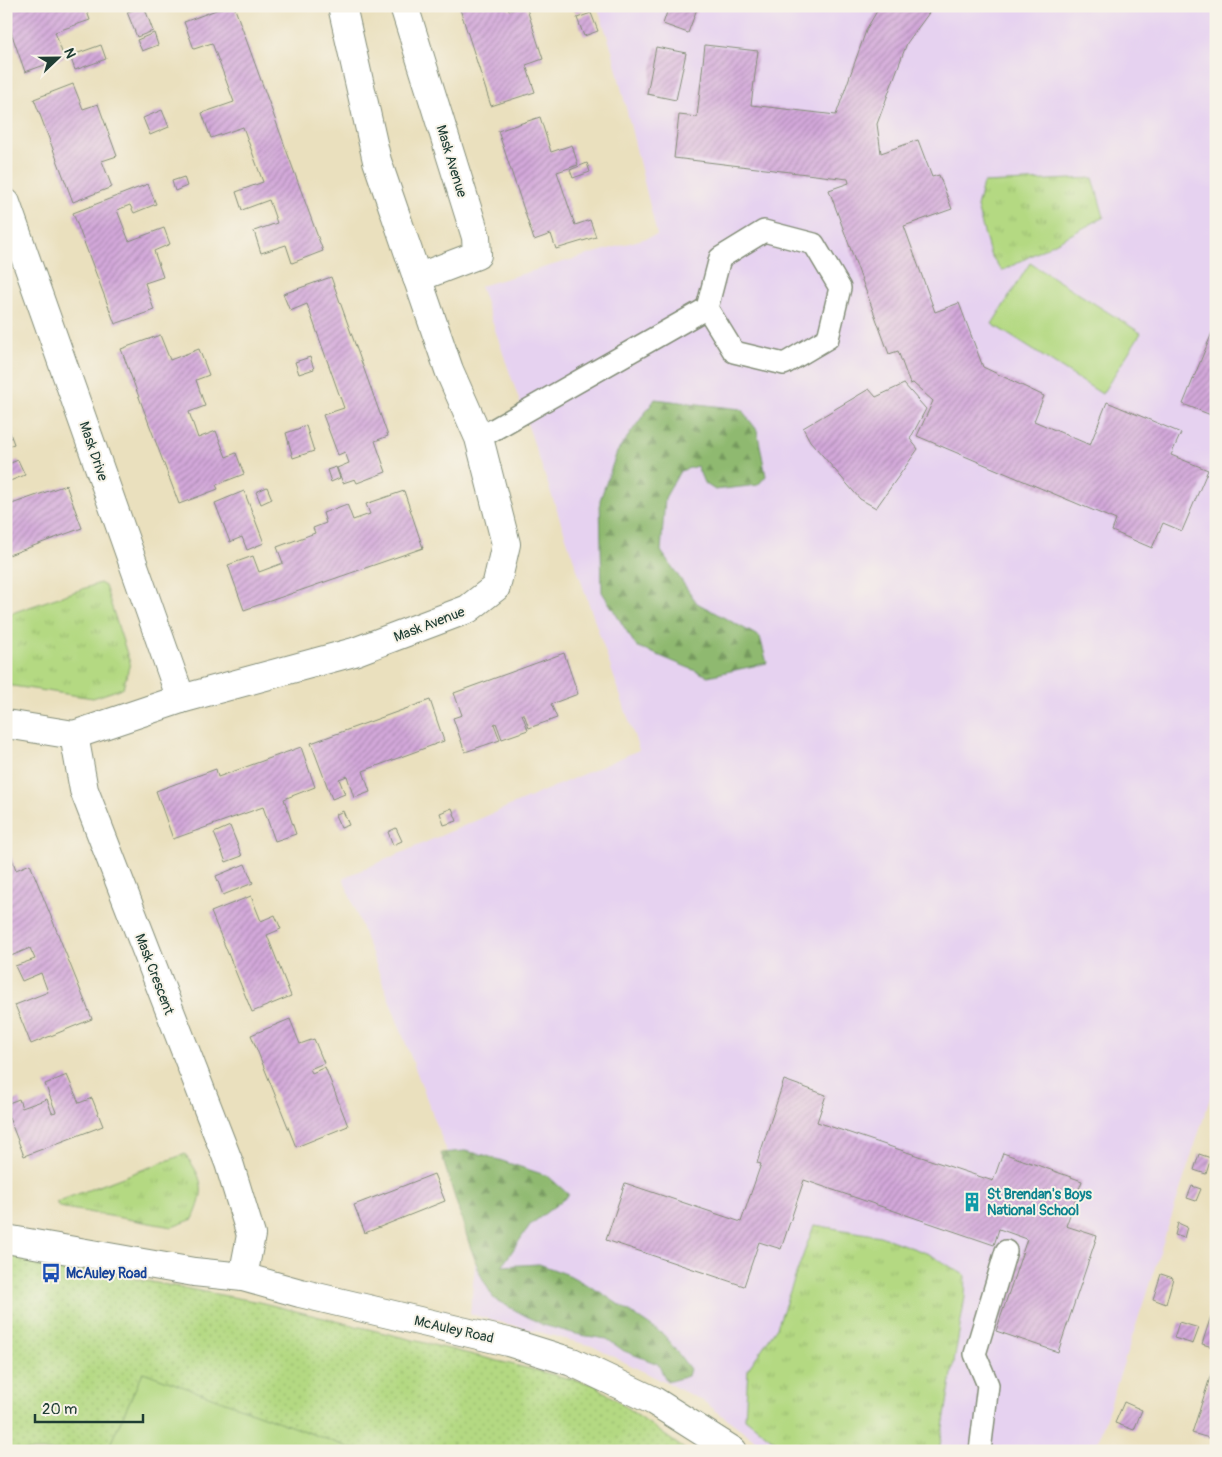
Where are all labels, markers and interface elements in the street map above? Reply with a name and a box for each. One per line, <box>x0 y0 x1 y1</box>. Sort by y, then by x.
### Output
north arrow <box>32 32 82 82</box>
text: N <box>60 46 79 61</box>
street label: Mask Avenue <box>432 123 471 199</box>
street label: Mask Drive <box>75 419 112 483</box>
street label: Mask Avenue <box>391 603 467 646</box>
street label: Mask Crescent <box>131 931 178 1017</box>
place label: St Brendan's Boys National School <box>987 1186 1092 1219</box>
building icon: St Brendan's Boys National School <box>961 1191 983 1213</box>
bus stop icon: McAuley Road <box>40 1262 62 1284</box>
place label: McAuley Road <box>66 1265 147 1282</box>
street label: McAuley Road <box>413 1312 495 1347</box>
scale bar <box>35 1392 142 1424</box>
text: 20 m <box>42 1400 77 1419</box>

